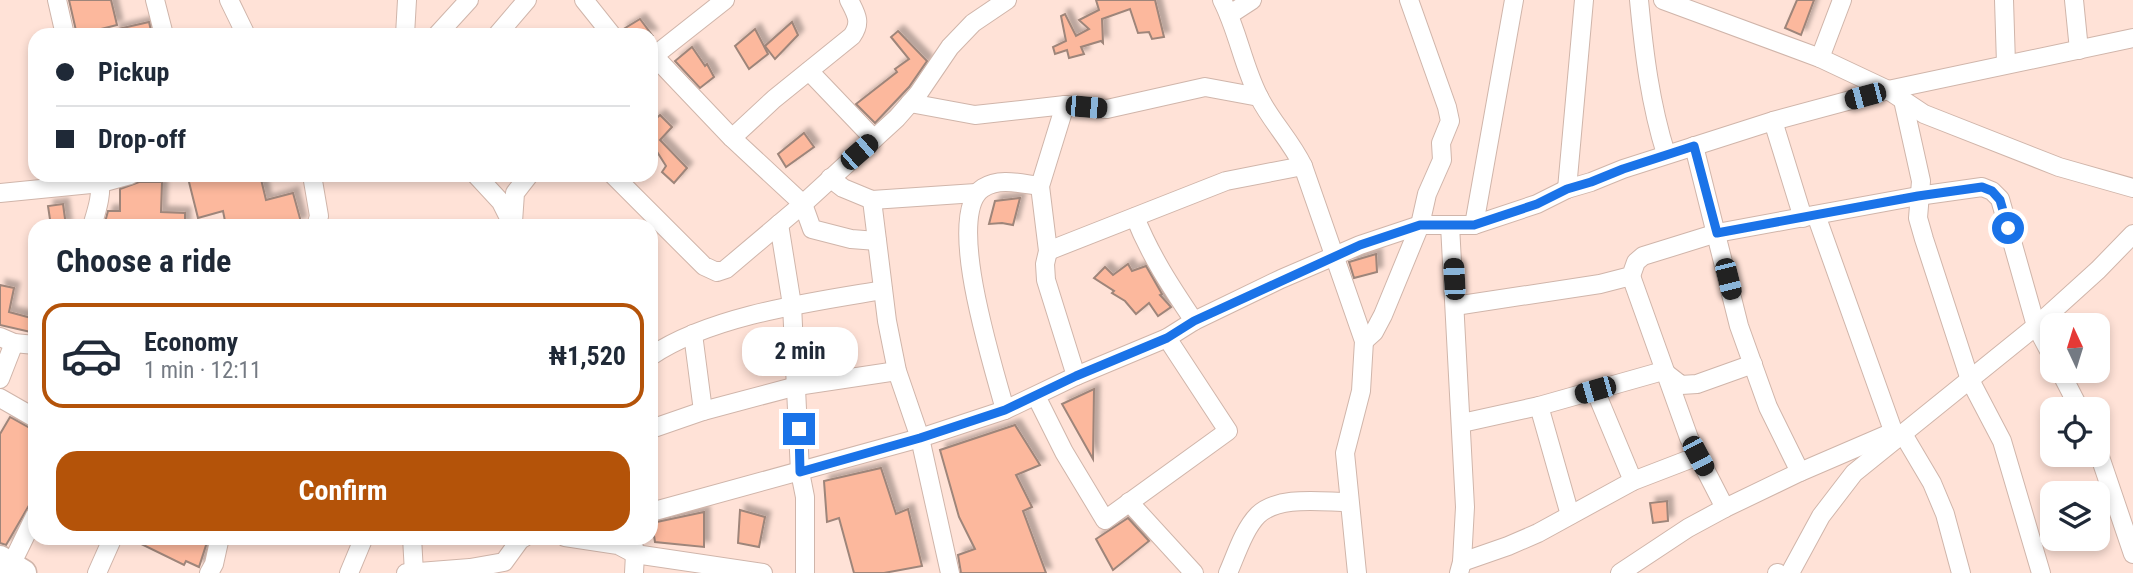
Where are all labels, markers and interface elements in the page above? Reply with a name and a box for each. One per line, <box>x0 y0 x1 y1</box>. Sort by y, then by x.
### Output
text: Pickup <box>98 57 169 87</box>
car <box>1842 80 1889 112</box>
car <box>1065 95 1108 119</box>
text: Drop-off <box>98 124 186 154</box>
car <box>837 130 882 174</box>
route start <box>1992 212 2024 244</box>
text: Choose a ride <box>56 242 231 280</box>
car <box>1713 256 1744 302</box>
car <box>1443 257 1466 301</box>
north arrow <box>2040 313 2110 383</box>
map controls <box>2040 313 2110 551</box>
icon: car <box>60 324 123 387</box>
text: Economy <box>144 327 238 357</box>
callout: 2 min <box>741 328 857 376</box>
text: 2 min <box>774 338 826 365</box>
text: ₦1,520 <box>549 341 626 371</box>
text: 1 min · 12:11 <box>144 357 261 384</box>
car <box>1572 374 1619 406</box>
button: locate <box>2040 397 2110 467</box>
route end <box>783 413 815 445</box>
car <box>1679 433 1718 479</box>
button: Confirm <box>56 451 630 531</box>
button: layers <box>2040 481 2110 551</box>

